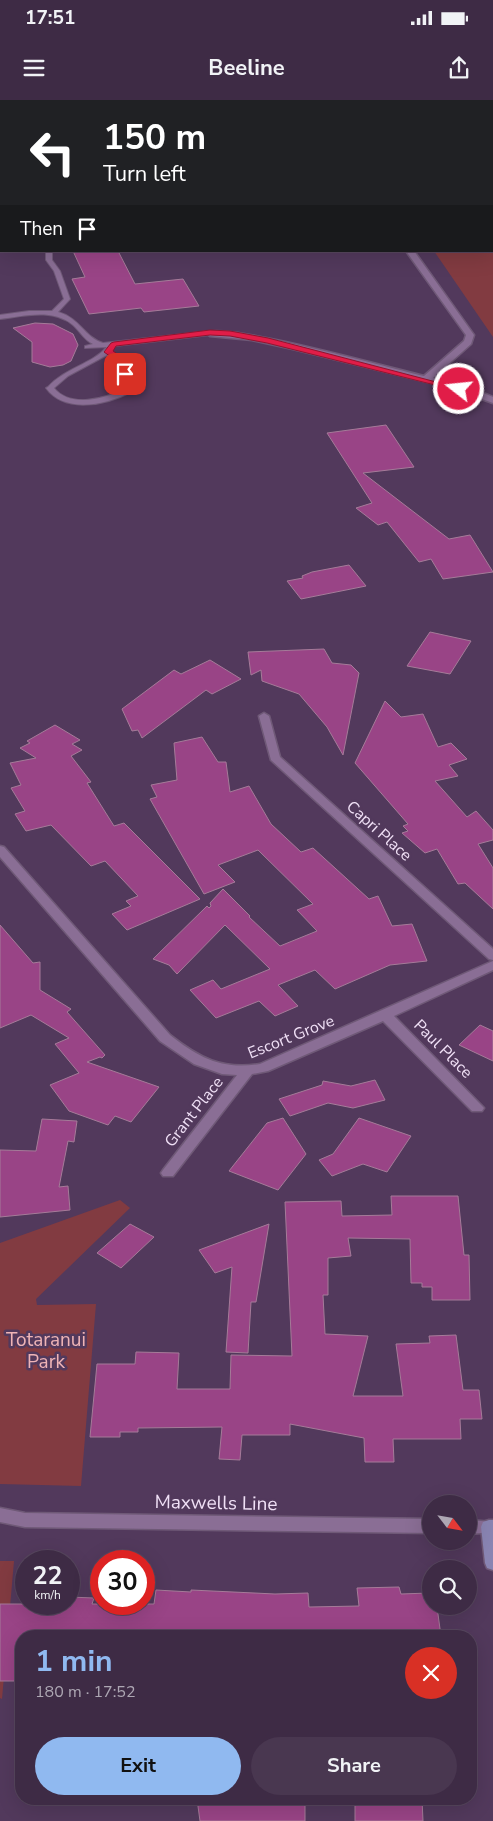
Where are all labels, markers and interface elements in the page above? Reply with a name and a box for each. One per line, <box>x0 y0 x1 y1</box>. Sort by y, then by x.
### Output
text: 17:51 <box>25 5 75 31</box>
text: Beeline <box>208 53 285 83</box>
icon: menu <box>20 54 48 82</box>
icon: share <box>445 54 473 82</box>
text: 150 m <box>103 114 206 161</box>
icon: left <box>20 120 85 185</box>
text: Turn left <box>103 159 186 189</box>
icon: arrive <box>73 215 101 243</box>
text: Then <box>20 216 63 242</box>
pin <box>104 353 146 395</box>
icon: arrive <box>111 360 139 388</box>
position arrow <box>432 362 484 414</box>
street label: Capri Place <box>342 796 416 866</box>
street label: Escort Grove <box>244 1010 338 1064</box>
street label: Paul Place <box>409 1015 477 1083</box>
street label: Grant Place <box>160 1072 228 1152</box>
park label: Totaranui Park <box>6 1327 86 1375</box>
street label: Maxwells Line <box>154 1489 278 1517</box>
north arrow <box>422 1495 478 1550</box>
map controls <box>422 1495 477 1615</box>
speed limit sign: 30 <box>90 1550 155 1615</box>
text: 22 <box>32 1559 63 1593</box>
button: search <box>422 1560 477 1615</box>
text: km/h <box>34 1587 61 1603</box>
text: 1 min <box>35 1641 113 1682</box>
button: close <box>405 1647 457 1699</box>
text: 180 m · 17:52 <box>35 1681 136 1703</box>
button: Exit <box>35 1737 241 1795</box>
button: Share <box>251 1737 457 1795</box>

